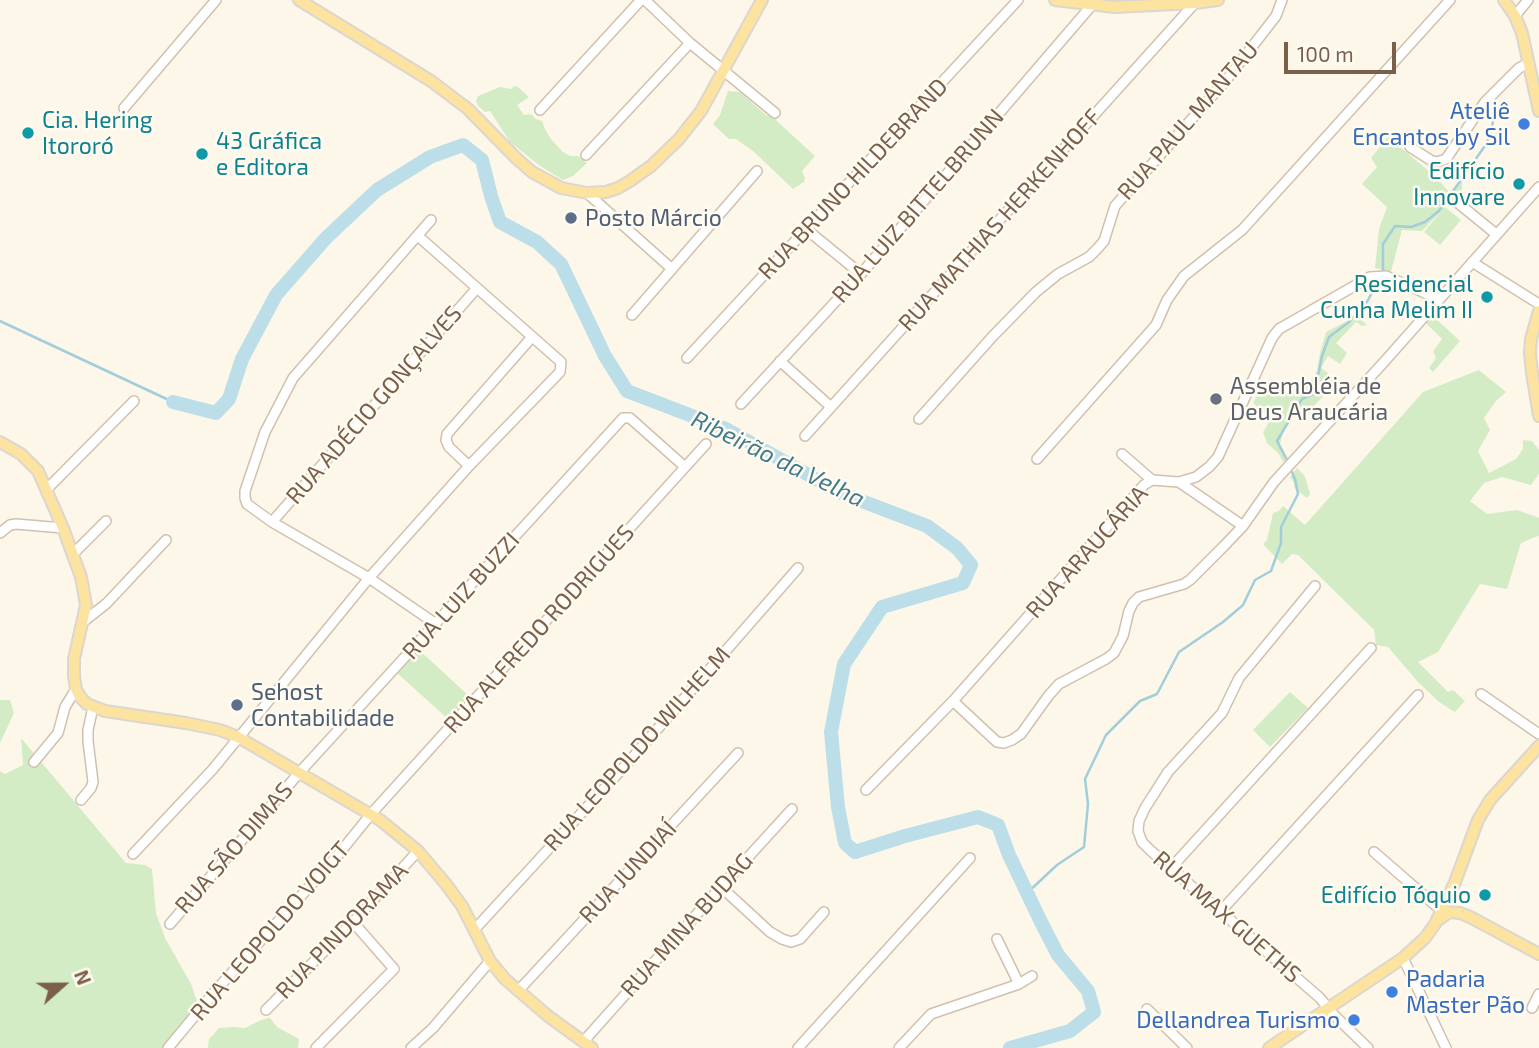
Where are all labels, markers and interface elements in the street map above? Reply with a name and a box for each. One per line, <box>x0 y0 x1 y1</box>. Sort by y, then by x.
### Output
scale bar <box>1287 28 1399 72</box>
street label: RUA PAUL MANTAU <box>1112 36 1264 206</box>
text: 100 m <box>1297 41 1354 66</box>
street label: RUA BRUNO HILDEBRAND <box>753 73 953 285</box>
place label: Ateliê Encantos by Sil <box>1352 97 1510 151</box>
street label: RUA LUIZ BITTELBRUNN <box>826 103 1010 309</box>
street label: RUA MATHIAS HERKENHOFF <box>893 103 1107 337</box>
place label: Cia. Hering Itororó <box>42 106 153 160</box>
marker: Ateliê Encantos by Sil <box>1516 116 1532 132</box>
marker: Cia. Hering Itororó <box>20 125 36 141</box>
place label: 43 Gráfica e Editora <box>216 127 322 181</box>
marker: 43 Gráfica e Editora <box>194 146 210 162</box>
place label: Edifício Innovare <box>1413 157 1505 211</box>
marker: Edifício Innovare <box>1511 176 1527 192</box>
place label: Posto Márcio <box>585 204 722 232</box>
marker: Posto Márcio <box>563 210 579 226</box>
place label: Residencial Cunha Melim II <box>1320 270 1473 324</box>
marker: Residencial Cunha Melim II <box>1479 289 1495 305</box>
street label: RUA ADÉCIO GONÇALVES <box>280 300 468 510</box>
place label: Assembléia de Deus Araucária <box>1230 372 1388 426</box>
marker: Assembléia de Deus Araucária <box>1208 391 1224 407</box>
water label: Ribeirão da Velha <box>687 405 869 513</box>
street label: RUA ARAUCÁRIA <box>1020 480 1154 624</box>
street label: RUA ALFREDO RODRIGUES <box>438 519 640 739</box>
street label: RUA LUIZ BUZZI <box>397 527 525 665</box>
street label: RUA LEOPOLDO WILHELM <box>538 641 736 857</box>
place label: Sehost Contabilidade <box>251 678 395 732</box>
marker: Sehost Contabilidade <box>229 697 245 713</box>
street label: RUA SÃO DIMAS <box>169 777 299 919</box>
street label: RUA JUNDIAÍ <box>574 815 682 929</box>
street label: RUA LEOPOLDO VOIGT <box>185 836 355 1026</box>
street label: RUA MAX GUETHS <box>1147 845 1307 989</box>
street label: RUA MINA BUDAG <box>615 847 759 1003</box>
street label: RUA PINDORAMA <box>270 857 414 1005</box>
place label: Edifício Tóquio <box>1321 881 1471 909</box>
marker: Edifício Tóquio <box>1477 887 1493 903</box>
north arrow <box>28 950 98 1020</box>
place label: Padaria Master Pão <box>1406 965 1525 1019</box>
text: N <box>70 967 96 988</box>
marker: Padaria Master Pão <box>1384 984 1400 1000</box>
place label: Dellandrea Turismo <box>1136 1006 1340 1034</box>
marker: Dellandrea Turismo <box>1346 1012 1362 1028</box>

